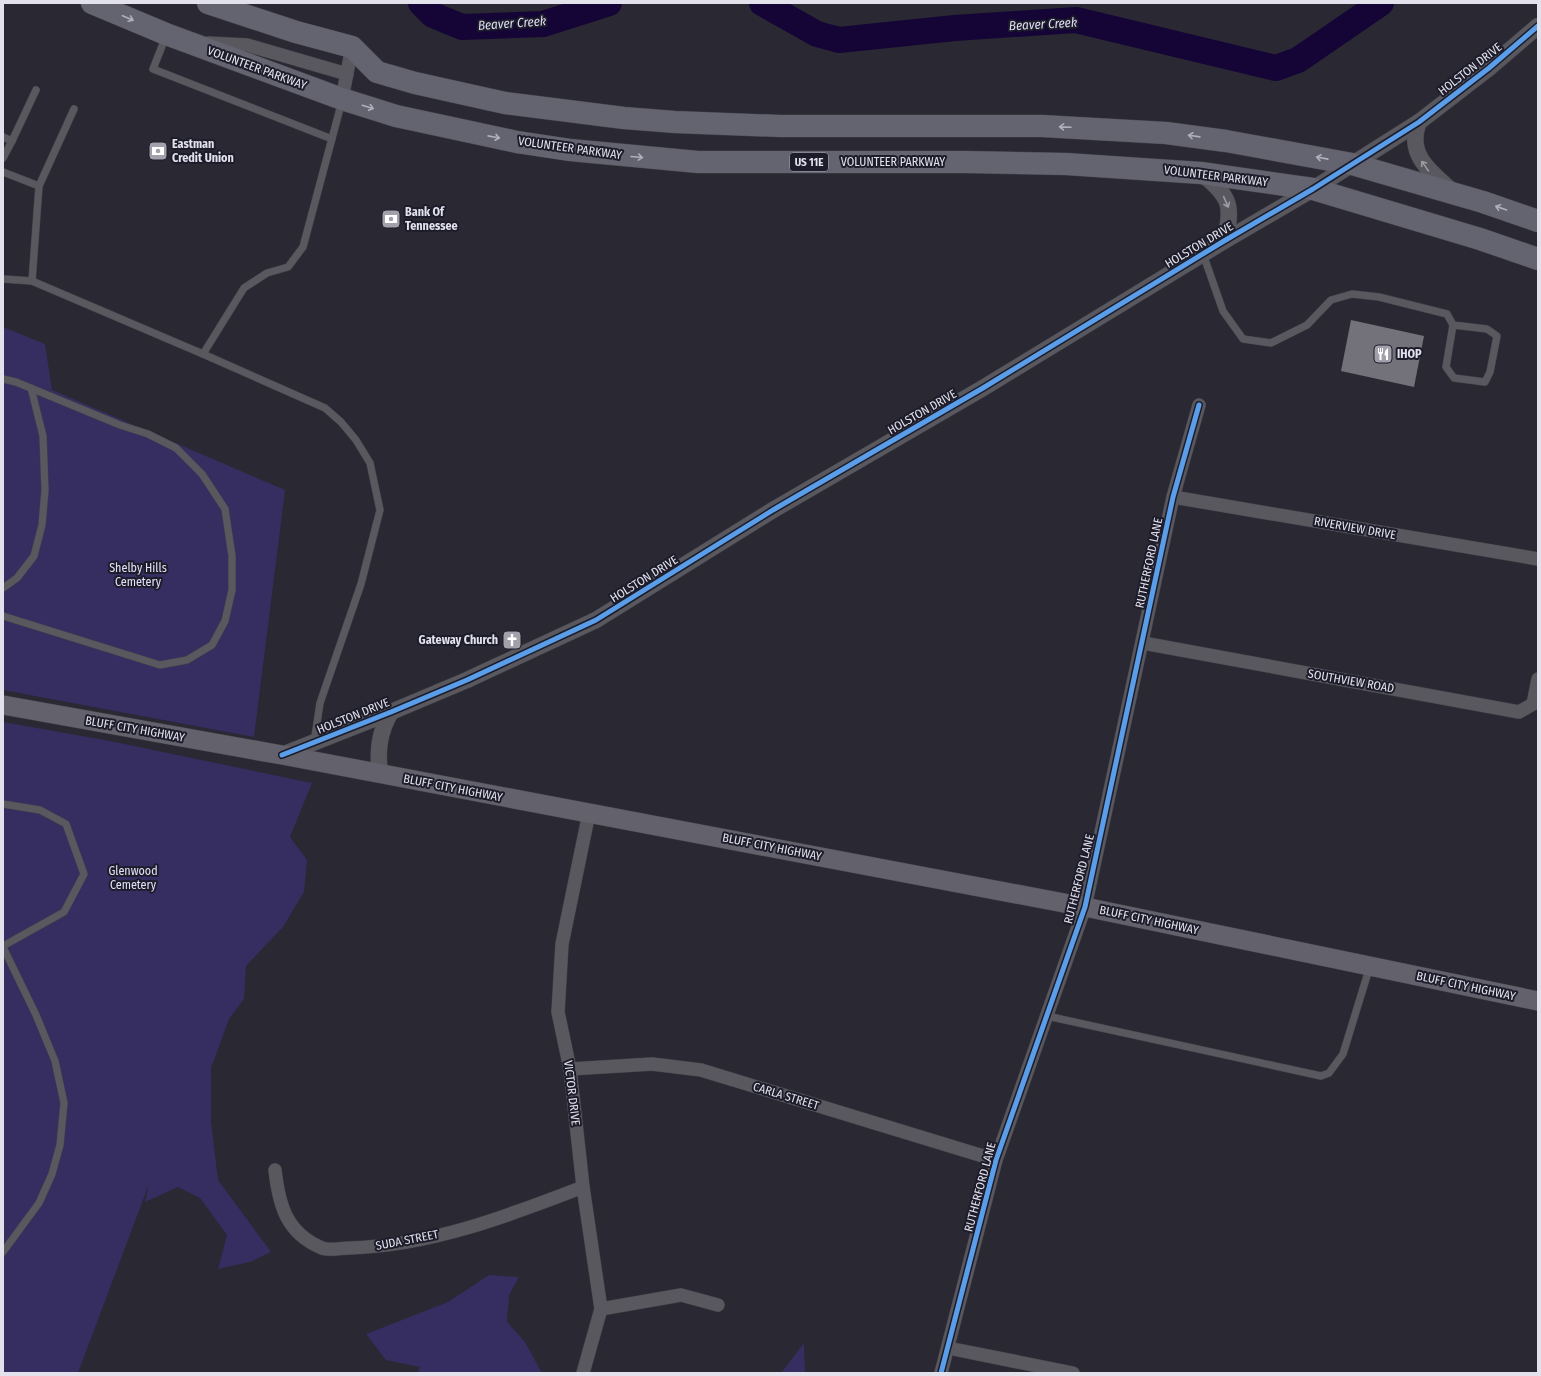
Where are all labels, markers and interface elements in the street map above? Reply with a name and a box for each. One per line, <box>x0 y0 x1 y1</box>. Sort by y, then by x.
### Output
water label: Beaver Creek <box>477 13 547 33</box>
one-way arrow <box>121 15 133 22</box>
water label: Beaver Creek <box>1008 15 1078 33</box>
street label: HOLSTON DRIVE <box>1435 40 1505 98</box>
street label: VOLUNTEER PARKWAY <box>205 44 309 92</box>
one-way arrow <box>361 104 374 111</box>
one-way arrow <box>1058 123 1071 131</box>
one-way arrow <box>1188 132 1201 140</box>
one-way arrow <box>487 134 500 142</box>
street label: VOLUNTEER PARKWAY <box>517 134 623 162</box>
place label: Eastman Credit Union <box>172 137 234 165</box>
bank icon: Eastman Credit Union <box>147 140 169 162</box>
one-way arrow <box>630 153 643 160</box>
road number: US 11E <box>790 153 828 171</box>
one-way arrow <box>1316 153 1329 161</box>
street label: VOLUNTEER PARKWAY <box>841 155 945 169</box>
one-way arrow <box>1421 161 1429 172</box>
street label: VOLUNTEER PARKWAY <box>1163 163 1269 189</box>
one-way arrow <box>1223 195 1230 207</box>
one-way arrow <box>1495 204 1508 211</box>
place label: Bank Of Tennessee <box>405 205 458 233</box>
bank icon: Bank Of Tennessee <box>380 208 402 230</box>
street label: HOLSTON DRIVE <box>1162 219 1236 271</box>
restaurant icon: IHOP <box>1372 343 1394 365</box>
place label: IHOP <box>1397 347 1422 361</box>
street label: HOLSTON DRIVE <box>885 387 959 437</box>
street label: RIVERVIEW DRIVE <box>1313 514 1397 542</box>
street label: RUTHERFORD LANE <box>1133 516 1165 609</box>
street label: HOLSTON DRIVE <box>608 553 681 605</box>
park label: Shelby Hills Cemetery <box>109 561 167 589</box>
church icon: Gateway Church <box>501 629 523 651</box>
place label: Gateway Church <box>419 633 498 647</box>
street label: SOUTHVIEW ROAD <box>1307 667 1395 695</box>
street label: HOLSTON DRIVE <box>315 695 392 737</box>
street label: BLUFF CITY HIGHWAY <box>84 713 186 745</box>
street label: BLUFF CITY HIGHWAY <box>402 772 504 804</box>
street label: BLUFF CITY HIGHWAY <box>721 831 823 863</box>
street label: RUTHERFORD LANE <box>1061 832 1097 925</box>
park label: Glenwood Cemetery <box>108 864 158 892</box>
street label: BLUFF CITY HIGHWAY <box>1098 903 1200 937</box>
street label: BLUFF CITY HIGHWAY <box>1415 969 1517 1003</box>
street label: VICTOR DRIVE <box>561 1060 583 1127</box>
street label: CARLA STREET <box>751 1079 821 1113</box>
street label: RUTHERFORD LANE <box>961 1140 999 1233</box>
street label: SUDA STREET <box>374 1227 440 1253</box>

